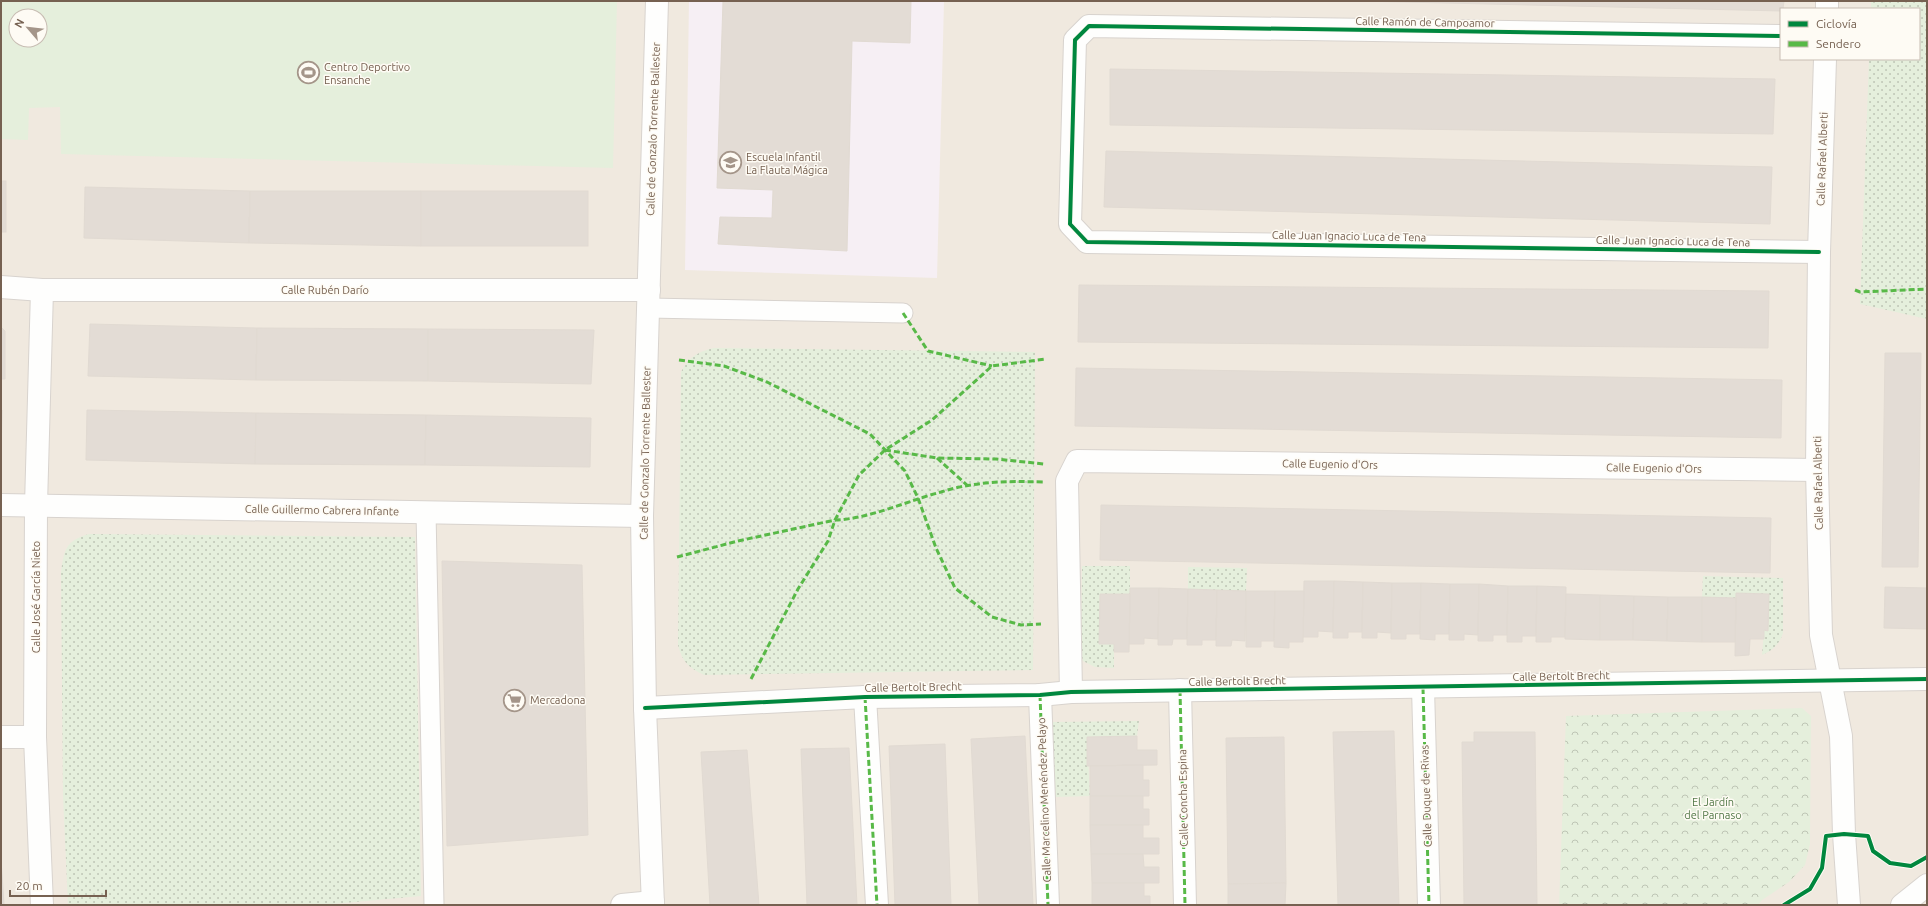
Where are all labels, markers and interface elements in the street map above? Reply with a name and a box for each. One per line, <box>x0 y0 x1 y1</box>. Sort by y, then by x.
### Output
north arrow <box>8 8 48 48</box>
legend <box>1780 8 1920 60</box>
street label: Calle Ramón de Campoamor <box>1355 15 1496 29</box>
text: N <box>12 17 26 30</box>
text: Ciclovía <box>1816 17 1857 30</box>
text: Sendero <box>1816 37 1861 50</box>
street label: Calle de Gonzalo Torrente Ballester <box>644 41 662 216</box>
sports icon: Centro Deportivo Ensanche <box>295 60 321 86</box>
place label: Centro Deportivo Ensanche <box>324 61 410 86</box>
street label: Calle Rafael Alberti <box>1814 112 1830 206</box>
school or university icon: Escuela Infantil La Flauta Mágica <box>718 150 744 176</box>
place label: Escuela Infantil La Flauta Mágica <box>746 151 828 176</box>
street label: Calle Juan Ignacio Luca de Tena <box>1272 229 1426 243</box>
street label: Calle Juan Ignacio Luca de Tena <box>1596 234 1750 248</box>
street label: Calle Rubén Darío <box>281 284 369 296</box>
street label: Calle de Gonzalo Torrente Ballester <box>637 365 653 540</box>
street label: Calle Rafael Alberti <box>1811 436 1825 530</box>
street label: Calle Eugenio d'Ors <box>1282 457 1378 471</box>
street label: Calle Eugenio d'Ors <box>1606 461 1702 475</box>
street label: Calle Guillermo Cabrera Infante <box>245 503 399 517</box>
street label: Calle José García Nieto <box>30 541 42 653</box>
street label: Calle Bertolt Brecht <box>1512 669 1610 683</box>
street label: Calle Bertolt Brecht <box>1188 674 1286 688</box>
street label: Calle Bertolt Brecht <box>864 680 962 694</box>
supermarket icon: Mercadona <box>502 687 528 713</box>
place label: Mercadona <box>530 694 585 706</box>
street label: Calle Marcelino Menéndez Pelayo <box>1035 717 1053 883</box>
street label: Calle Duque de Rivas <box>1418 744 1434 847</box>
street label: Calle Concha Espina <box>1176 749 1190 847</box>
park label: El Jardín del Parnaso <box>1684 796 1742 821</box>
scale bar <box>10 872 106 898</box>
text: 20 m <box>16 879 43 892</box>

